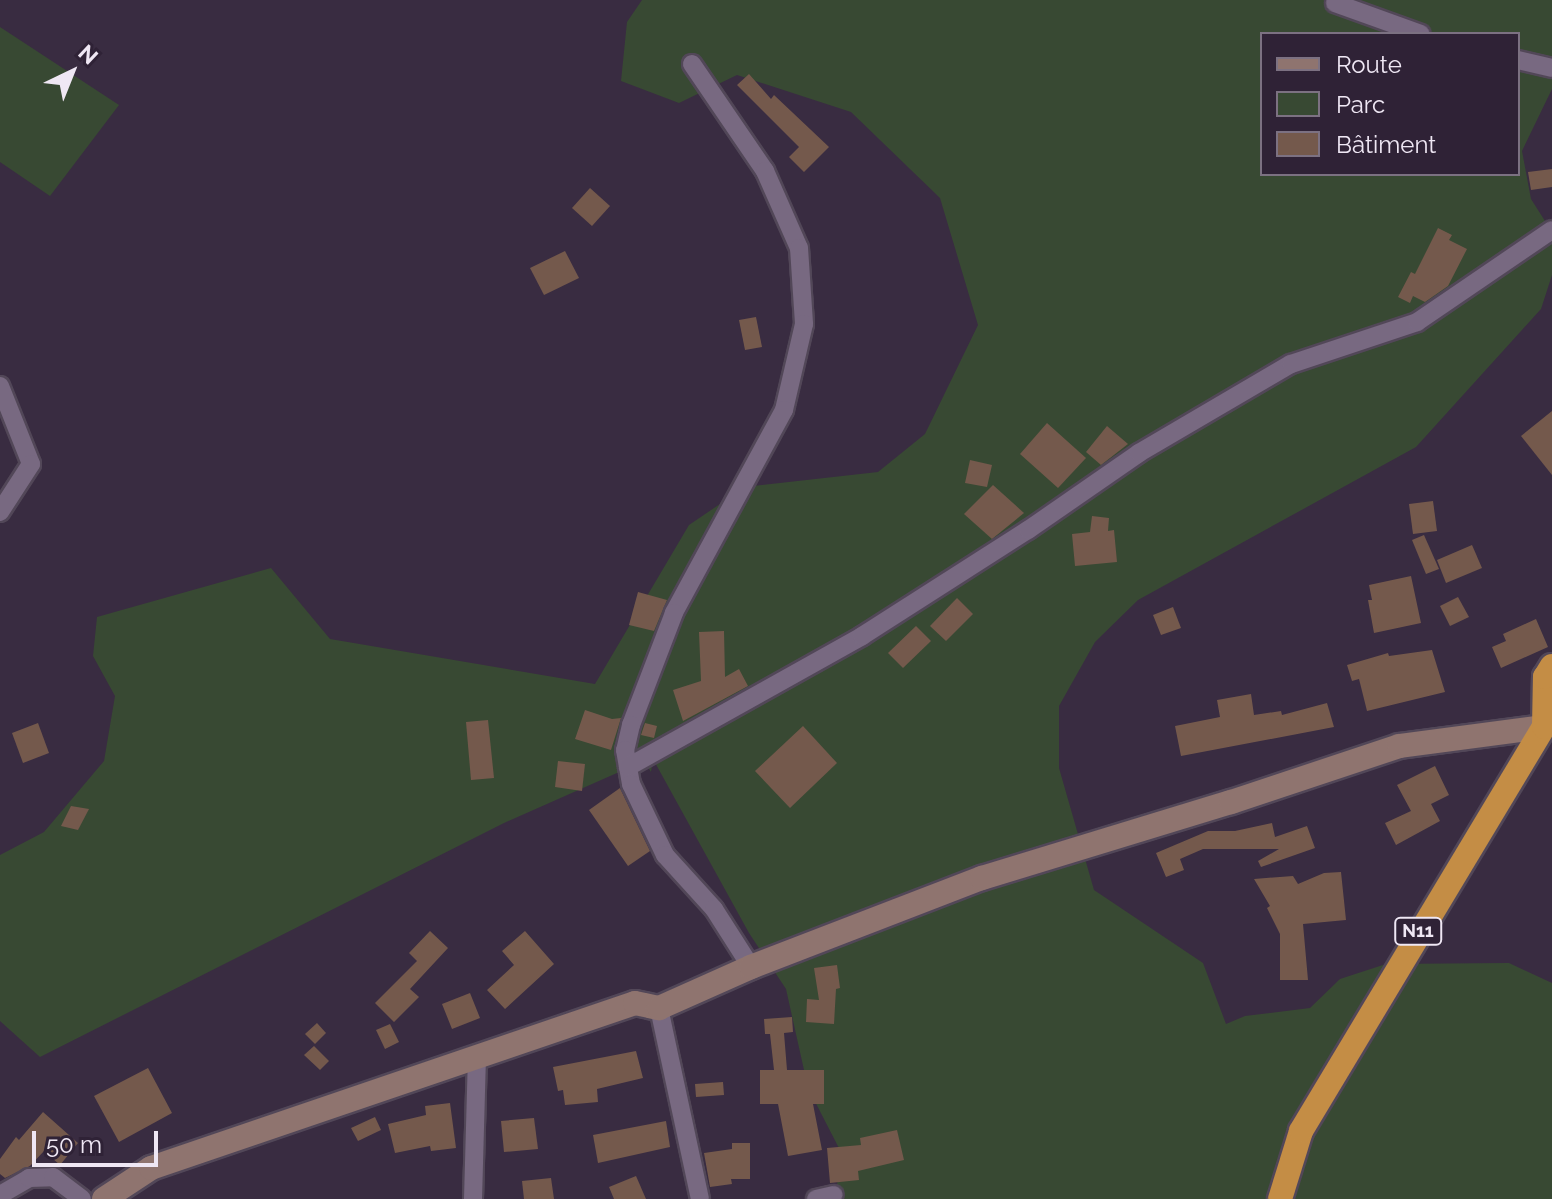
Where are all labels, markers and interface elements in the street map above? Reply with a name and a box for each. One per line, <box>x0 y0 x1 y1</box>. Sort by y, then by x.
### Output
north arrow <box>32 32 112 112</box>
legend <box>1260 32 1520 176</box>
text: N <box>73 39 103 70</box>
text: Route <box>1336 50 1402 79</box>
text: Parc <box>1336 90 1385 119</box>
text: Bâtiment <box>1336 130 1436 159</box>
road number: N11 <box>1394 917 1442 945</box>
scale bar <box>36 1115 162 1165</box>
text: 50 m <box>46 1130 102 1159</box>

